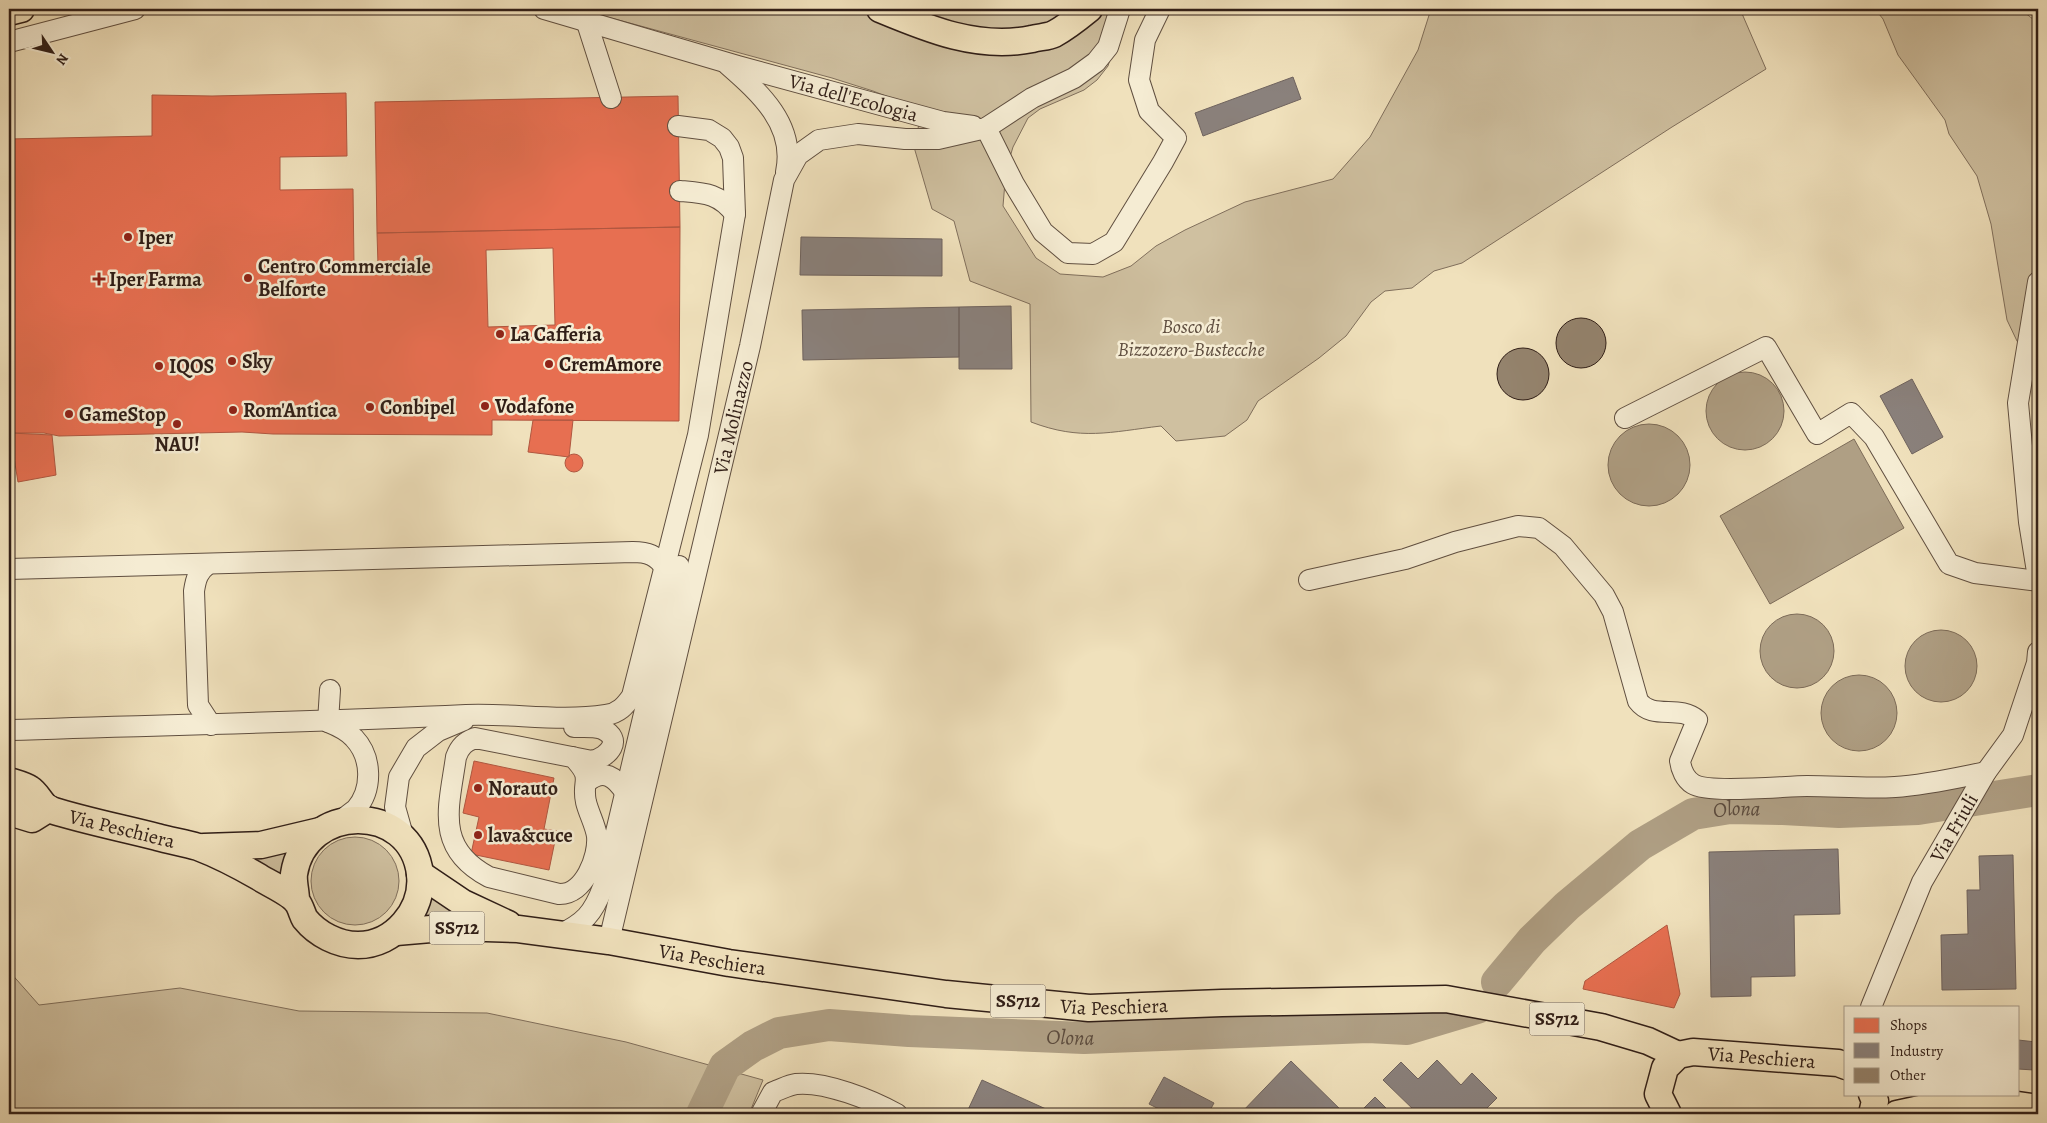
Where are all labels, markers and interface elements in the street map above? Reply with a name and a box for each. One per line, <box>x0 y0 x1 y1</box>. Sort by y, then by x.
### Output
north arrow <box>28 28 78 78</box>
text: N <box>52 50 73 69</box>
street label: Via dell'Ecologia <box>785 67 922 128</box>
place label: Iper <box>138 224 173 251</box>
marker: Iper <box>122 231 134 243</box>
place label: Centro Commerciale Belforte <box>258 253 431 303</box>
place label: Iper Farma <box>109 266 202 293</box>
marker: Centro Commerciale Belforte <box>242 272 254 284</box>
marker: Iper Farma <box>93 273 105 285</box>
park label: Bosco di Bizzozero-Bustecche <box>1117 313 1265 363</box>
place label: La Cafferia <box>510 321 602 348</box>
marker: La Cafferia <box>494 328 506 340</box>
place label: Sky <box>242 348 273 375</box>
place label: CremAmore <box>559 351 661 378</box>
place label: IQOS <box>169 353 214 380</box>
marker: Sky <box>226 355 238 367</box>
marker: CremAmore <box>543 358 555 370</box>
street label: Via Molinazzo <box>706 358 760 478</box>
marker: IQOS <box>153 360 165 372</box>
place label: Vodafone <box>494 393 574 420</box>
place label: Conbipel <box>380 394 456 421</box>
place label: Rom'Antica <box>243 397 338 424</box>
marker: Vodafone <box>479 400 491 412</box>
place label: GameStop <box>79 401 166 428</box>
marker: Conbipel <box>364 401 376 413</box>
marker: Rom'Antica <box>227 404 239 416</box>
marker: GameStop <box>63 408 75 420</box>
marker: NAU! <box>171 418 183 430</box>
place label: NAU! <box>154 431 200 458</box>
place label: Norauto <box>488 775 558 802</box>
marker: Norauto <box>472 782 484 794</box>
street label: Via Friuli <box>1923 788 1984 868</box>
water label: Olona <box>1711 794 1761 825</box>
street label: Via Peschiera <box>65 802 178 855</box>
place label: lava&cuce <box>488 822 573 849</box>
marker: lava&cuce <box>472 829 484 841</box>
road number: SS712 <box>430 911 484 944</box>
street label: Via Peschiera <box>656 937 768 982</box>
road number: SS712 <box>990 984 1046 1018</box>
street label: Via Peschiera <box>1058 992 1169 1022</box>
road number: SS712 <box>1530 1002 1584 1036</box>
legend <box>1844 1006 2020 1096</box>
text: Shops <box>1890 1015 1927 1035</box>
water label: Olona <box>1046 1023 1095 1052</box>
street label: Via Peschiera <box>1706 1040 1817 1075</box>
text: Industry <box>1890 1041 1944 1061</box>
text: Other <box>1890 1065 1926 1085</box>

